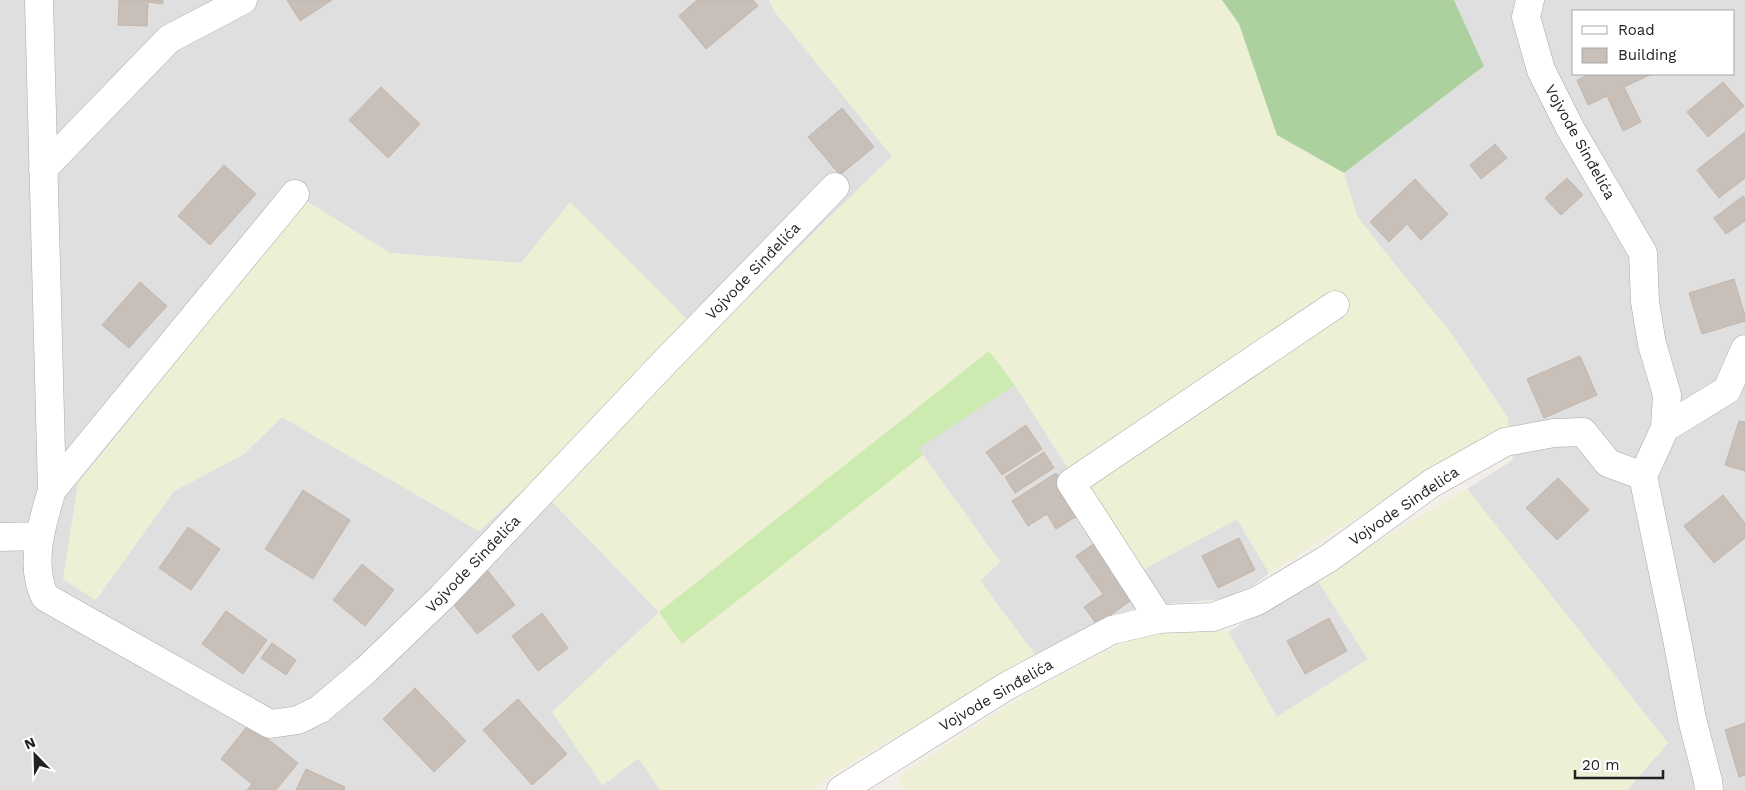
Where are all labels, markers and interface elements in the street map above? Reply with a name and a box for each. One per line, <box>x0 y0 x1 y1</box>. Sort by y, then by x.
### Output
legend <box>1572 10 1735 75</box>
text: Road <box>1618 21 1655 39</box>
text: Building <box>1618 46 1676 64</box>
street label: Vojvode Sinđelića <box>1541 81 1619 203</box>
street label: Vojvode Sinđelića <box>702 218 804 323</box>
street label: Vojvode Sinđelića <box>1346 462 1463 549</box>
street label: Vojvode Sinđelića <box>422 511 524 616</box>
street label: Vojvode Sinđelića <box>936 655 1057 735</box>
north arrow <box>10 730 60 780</box>
text: N <box>22 734 38 752</box>
scale bar <box>1575 748 1662 780</box>
text: 20 m <box>1582 756 1620 774</box>

